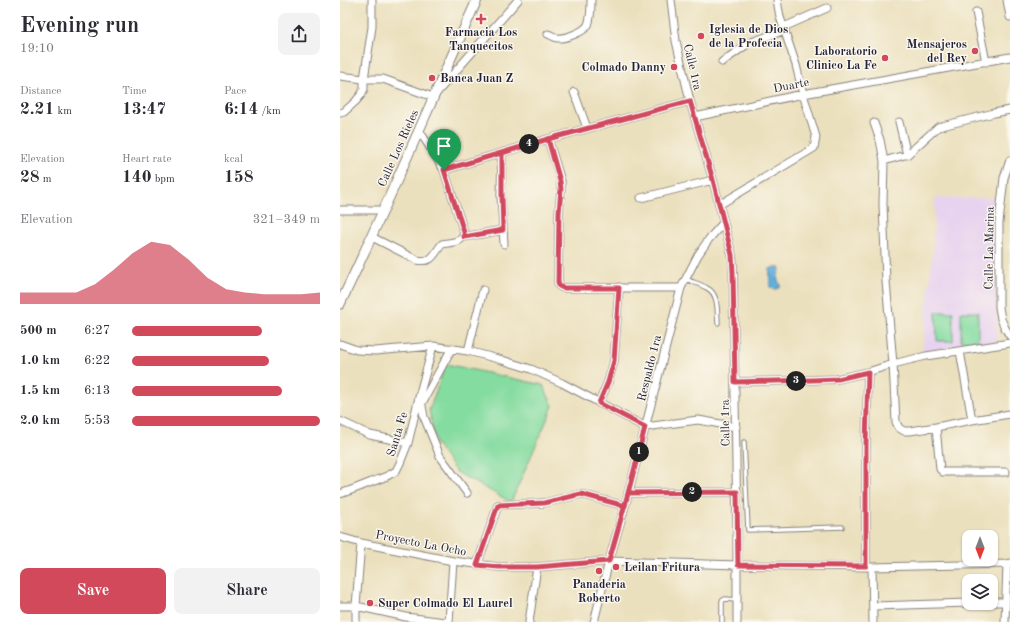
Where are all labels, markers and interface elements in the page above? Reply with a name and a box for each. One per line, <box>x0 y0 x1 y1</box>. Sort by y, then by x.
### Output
button: share <box>278 13 320 55</box>
marker: Farmacia Los Tanquecitos <box>476 14 486 24</box>
text: Evening run <box>20 15 139 37</box>
place label: Iglesia de Dios de la Profecia <box>709 24 788 50</box>
place label: Farmacia Los Tanquecitos <box>445 27 517 53</box>
marker: Iglesia de Dios de la Profecia <box>696 31 706 41</box>
place label: Mensajeros del Rey <box>907 39 967 65</box>
text: 19:10 <box>20 42 54 55</box>
street label: Calle 1ra <box>681 43 703 92</box>
place label: Laboratorio Clinico La Fe <box>806 46 877 72</box>
marker: Mensajeros del Rey <box>970 46 980 56</box>
marker: Laboratorio Clinico La Fe <box>880 53 890 63</box>
place label: Colmado Danny <box>582 62 666 74</box>
marker: Colmado Danny <box>669 62 679 72</box>
marker: Banca Juan Z <box>427 73 437 83</box>
place label: Banca Juan Z <box>440 73 514 85</box>
street label: Duarte <box>772 77 811 95</box>
text: Distance <box>20 86 61 97</box>
text: Time <box>122 86 147 97</box>
text: Pace <box>224 86 246 97</box>
text: 2.21 <box>20 101 54 118</box>
text: 13:47 <box>122 101 166 118</box>
text: 6:14 <box>224 101 258 118</box>
text: km <box>54 106 72 117</box>
text: /km <box>258 106 281 117</box>
street label: Calle Los Rieles <box>377 108 421 189</box>
pin <box>427 129 461 170</box>
pin: 4 <box>519 134 539 154</box>
icon: arrive <box>433 135 455 157</box>
text: 4 <box>526 138 532 149</box>
text: Elevation <box>20 154 65 165</box>
text: Heart rate <box>122 154 171 165</box>
text: kcal <box>224 154 243 165</box>
text: 28 <box>20 169 40 186</box>
text: 140 <box>122 169 152 186</box>
text: 158 <box>224 169 254 186</box>
text: m <box>40 174 52 185</box>
text: bpm <box>152 174 175 185</box>
street label: Calle La Marina <box>983 206 997 290</box>
text: Elevation <box>20 213 73 226</box>
text: 321–349 m <box>253 213 320 226</box>
text: 500 m <box>20 324 57 337</box>
text: 6:27 <box>84 324 110 337</box>
street label: Respaldo 1ra <box>636 334 664 403</box>
text: 1.0 km <box>20 354 60 367</box>
text: 6:22 <box>84 354 110 367</box>
pin: 3 <box>786 371 806 391</box>
text: 3 <box>793 375 799 386</box>
text: 1.5 km <box>20 384 60 397</box>
text: 6:13 <box>84 384 110 397</box>
street label: Calle 1ra <box>720 399 732 447</box>
street label: Santa Fe <box>385 410 411 458</box>
text: 2.0 km <box>20 414 60 427</box>
text: 5:53 <box>84 414 110 427</box>
pin: 1 <box>629 442 649 462</box>
text: 1 <box>636 446 642 457</box>
pin: 2 <box>682 482 702 502</box>
text: 2 <box>689 486 695 497</box>
street label: Proyecto La Ocho <box>374 529 467 559</box>
north arrow <box>962 530 998 566</box>
map controls <box>962 530 998 610</box>
marker: Leilan Fritura <box>611 562 621 572</box>
place label: Leilan Fritura <box>624 562 700 574</box>
marker: Panaderia Roberto <box>594 566 604 576</box>
button: Save <box>20 568 166 614</box>
button: Share <box>174 568 320 614</box>
button: layers <box>962 574 998 610</box>
place label: Panaderia Roberto <box>572 579 626 605</box>
marker: Super Colmado El Laurel <box>365 598 375 608</box>
place label: Super Colmado El Laurel <box>378 598 513 610</box>

